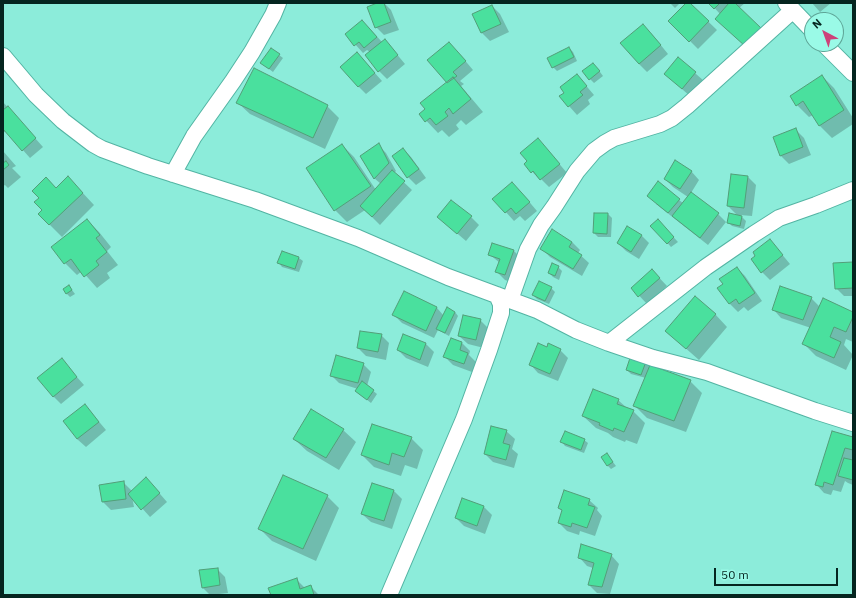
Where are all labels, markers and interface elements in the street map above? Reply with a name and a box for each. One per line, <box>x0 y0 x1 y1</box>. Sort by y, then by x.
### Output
north arrow <box>804 12 844 52</box>
text: N <box>809 16 824 32</box>
scale bar <box>716 560 840 586</box>
text: 50 m <box>721 567 749 582</box>

